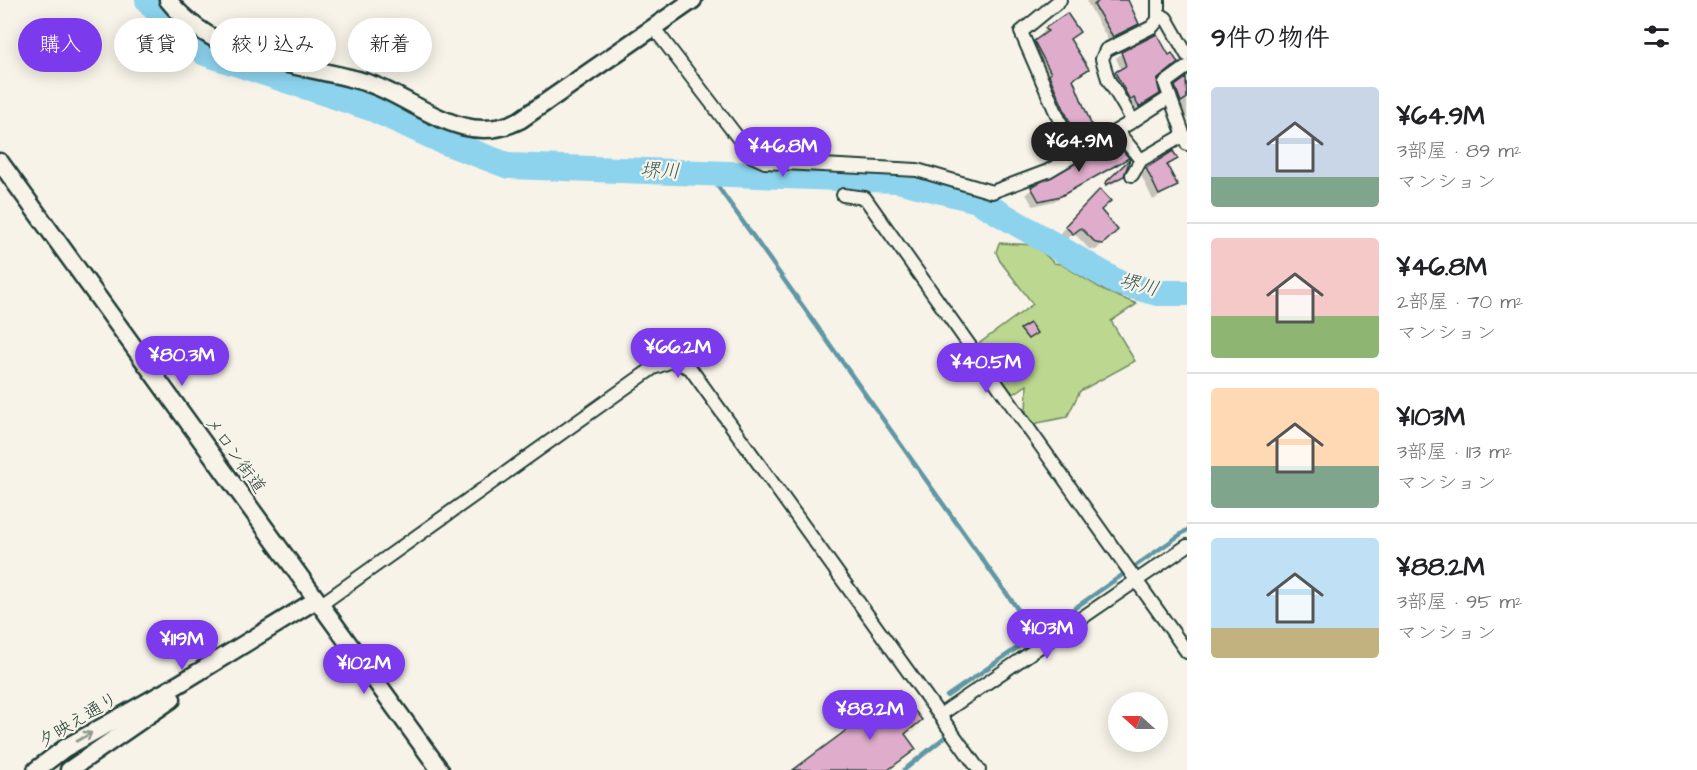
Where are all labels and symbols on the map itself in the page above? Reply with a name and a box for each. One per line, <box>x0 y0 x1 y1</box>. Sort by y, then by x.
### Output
pin: ¥64.9M <box>1030 122 1128 173</box>
pin: ¥46.8M <box>734 127 832 178</box>
water label: 堺川 <box>640 156 680 186</box>
water label: 堺川 <box>1116 266 1162 304</box>
pin: ¥66.2M <box>629 328 727 379</box>
pin: ¥80.3M <box>133 336 231 387</box>
pin: ¥40.5M <box>937 343 1035 394</box>
street label: メロン街道 <box>198 411 272 499</box>
pin: ¥103M <box>1005 609 1089 660</box>
pin: ¥119M <box>140 620 224 671</box>
pin: ¥102M <box>322 644 406 695</box>
street label: 夕映え通り <box>33 686 123 754</box>
pin: ¥88.2M <box>821 690 919 741</box>
north arrow <box>1108 692 1168 752</box>
one-way arrow <box>75 731 92 743</box>

